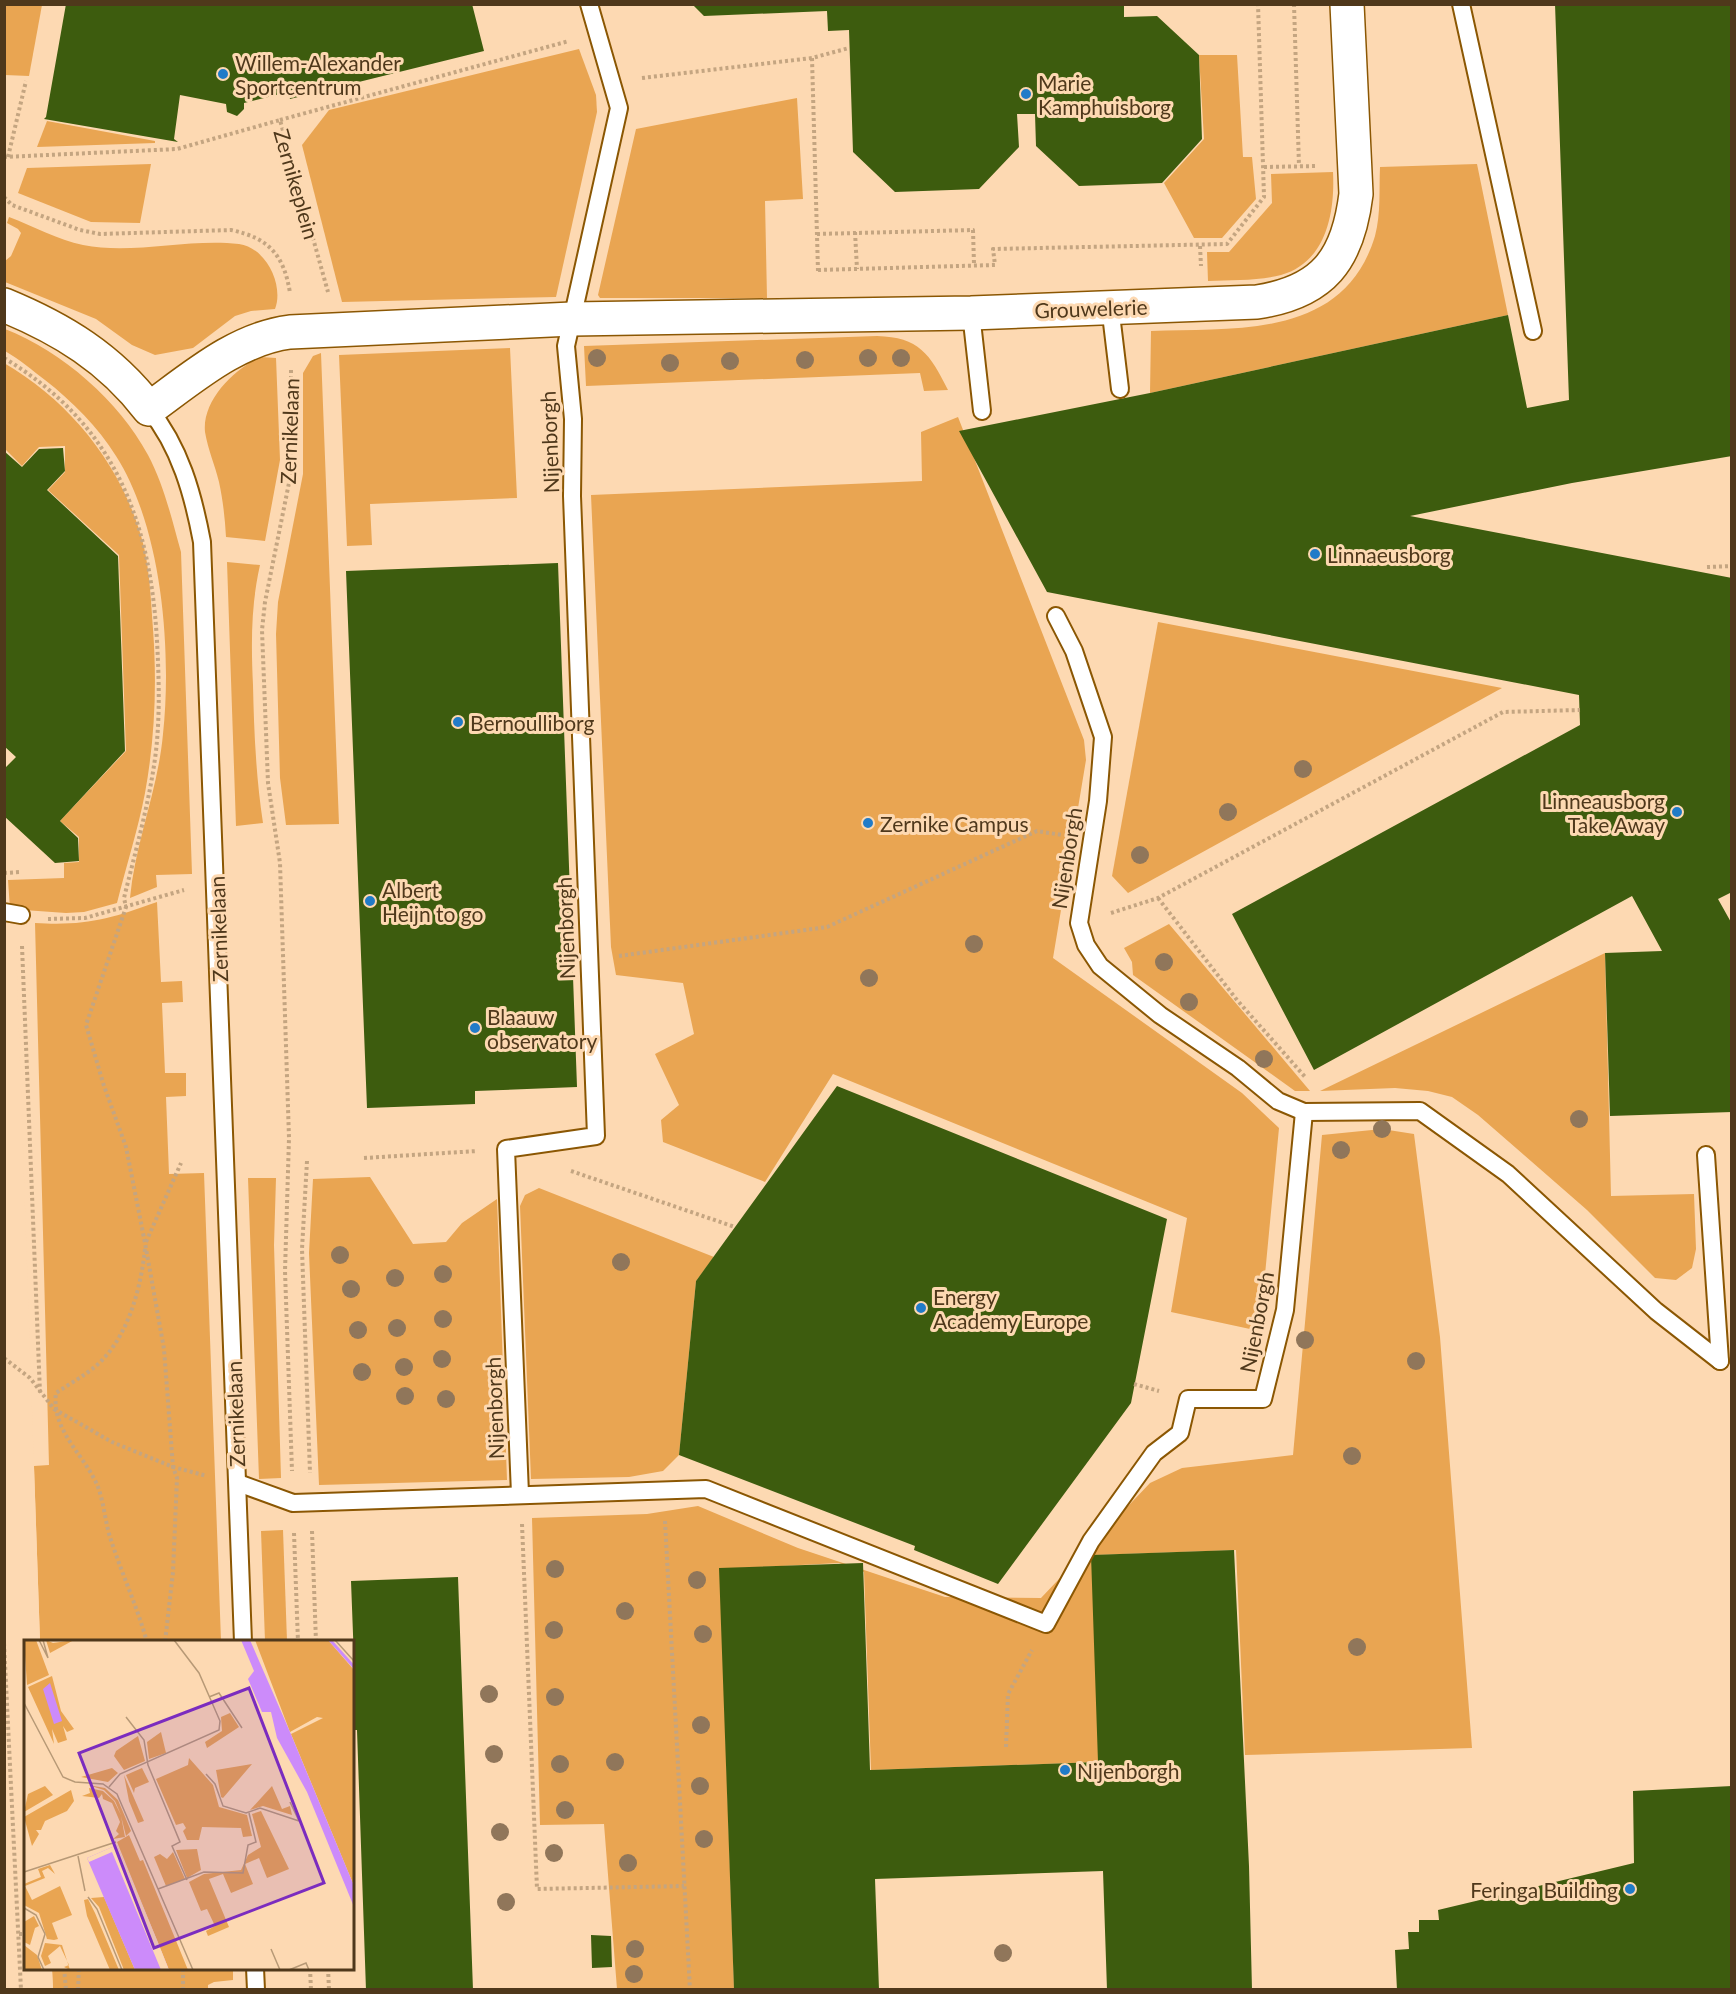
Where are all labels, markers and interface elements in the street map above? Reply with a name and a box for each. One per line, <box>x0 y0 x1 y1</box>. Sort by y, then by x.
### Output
place label: Willem-Alexander Sportcentrum <box>235 50 401 99</box>
marker: Willem-Alexander Sportcentrum <box>216 67 230 81</box>
place label: Marie Kamphuisborg <box>1038 70 1171 119</box>
marker: Marie Kamphuisborg <box>1019 87 1033 101</box>
street label: Zernikeplein <box>269 126 325 242</box>
street label: Grouwelerie <box>1034 294 1148 322</box>
street label: Zernikelaan <box>275 377 303 485</box>
street label: Nijenborgh <box>535 390 563 494</box>
place label: Linnaeusborg <box>1327 542 1451 567</box>
marker: Linnaeusborg <box>1308 547 1322 561</box>
place label: Bernoulliborg <box>470 710 595 735</box>
marker: Bernoulliborg <box>451 715 465 729</box>
place label: Linneausborg Take Away <box>1541 788 1665 837</box>
street label: Nijenborgh <box>1046 805 1086 911</box>
marker: Linneausborg Take Away <box>1670 805 1684 819</box>
place label: Zernike Campus <box>880 811 1028 836</box>
marker: Zernike Campus <box>861 816 875 830</box>
street label: Zernikelaan <box>204 875 232 983</box>
street label: Nijenborgh <box>551 876 579 980</box>
place label: Albert Heijn to go <box>382 877 483 926</box>
marker: Albert Heijn to go <box>363 894 377 908</box>
place label: Blaauw observatory <box>487 1004 597 1053</box>
marker: Blaauw observatory <box>468 1021 482 1035</box>
street label: Nijenborgh <box>1234 1269 1278 1375</box>
place label: Energy Academy Europe <box>933 1284 1088 1333</box>
marker: Energy Academy Europe <box>914 1301 928 1315</box>
street label: Nijenborgh <box>480 1356 508 1460</box>
street label: Zernikelaan <box>221 1360 249 1468</box>
inset map <box>24 1640 354 1970</box>
place label: Nijenborgh <box>1077 1758 1179 1783</box>
marker: Nijenborgh <box>1058 1763 1072 1777</box>
place label: Feringa Building <box>1470 1877 1618 1902</box>
marker: Feringa Building <box>1623 1882 1637 1896</box>

